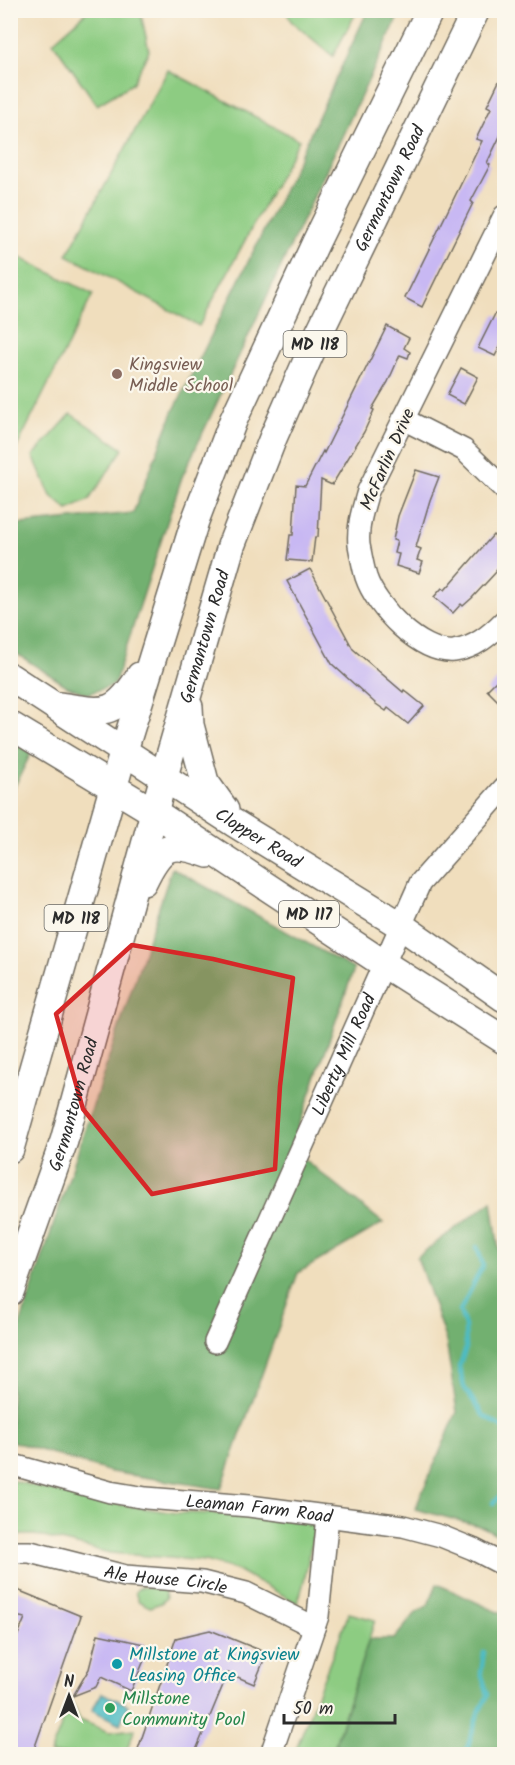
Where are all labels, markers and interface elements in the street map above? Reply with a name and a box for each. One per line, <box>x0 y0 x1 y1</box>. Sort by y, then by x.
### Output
street label: Germantown Road <box>348 120 434 257</box>
road number: MD 118 <box>284 331 346 357</box>
place label: Kingsview Middle School <box>129 351 234 401</box>
marker: Kingsview Middle School <box>110 367 124 381</box>
street label: McFarlin Drive <box>353 404 424 515</box>
street label: Germantown Road <box>173 566 240 707</box>
street label: Clopper Road <box>208 801 308 878</box>
road number: MD 117 <box>279 901 339 927</box>
road number: MD 118 <box>44 905 107 931</box>
street label: Liberty Mill Road <box>305 988 385 1121</box>
street label: Germantown Road <box>41 1034 108 1176</box>
street label: Leaman Farm Road <box>185 1488 335 1533</box>
street label: Ale House Circle <box>101 1558 230 1604</box>
place label: Millstone at Kingsview Leasing Office <box>129 1641 300 1691</box>
marker: Millstone at Kingsview Leasing Office <box>110 1657 124 1671</box>
north arrow <box>39 1666 99 1726</box>
text: N <box>64 1670 74 1695</box>
place label: Millstone Community Pool <box>122 1685 246 1735</box>
scale bar <box>284 1687 395 1725</box>
text: 50 m <box>293 1695 333 1724</box>
marker: Millstone Community Pool <box>103 1701 117 1715</box>

